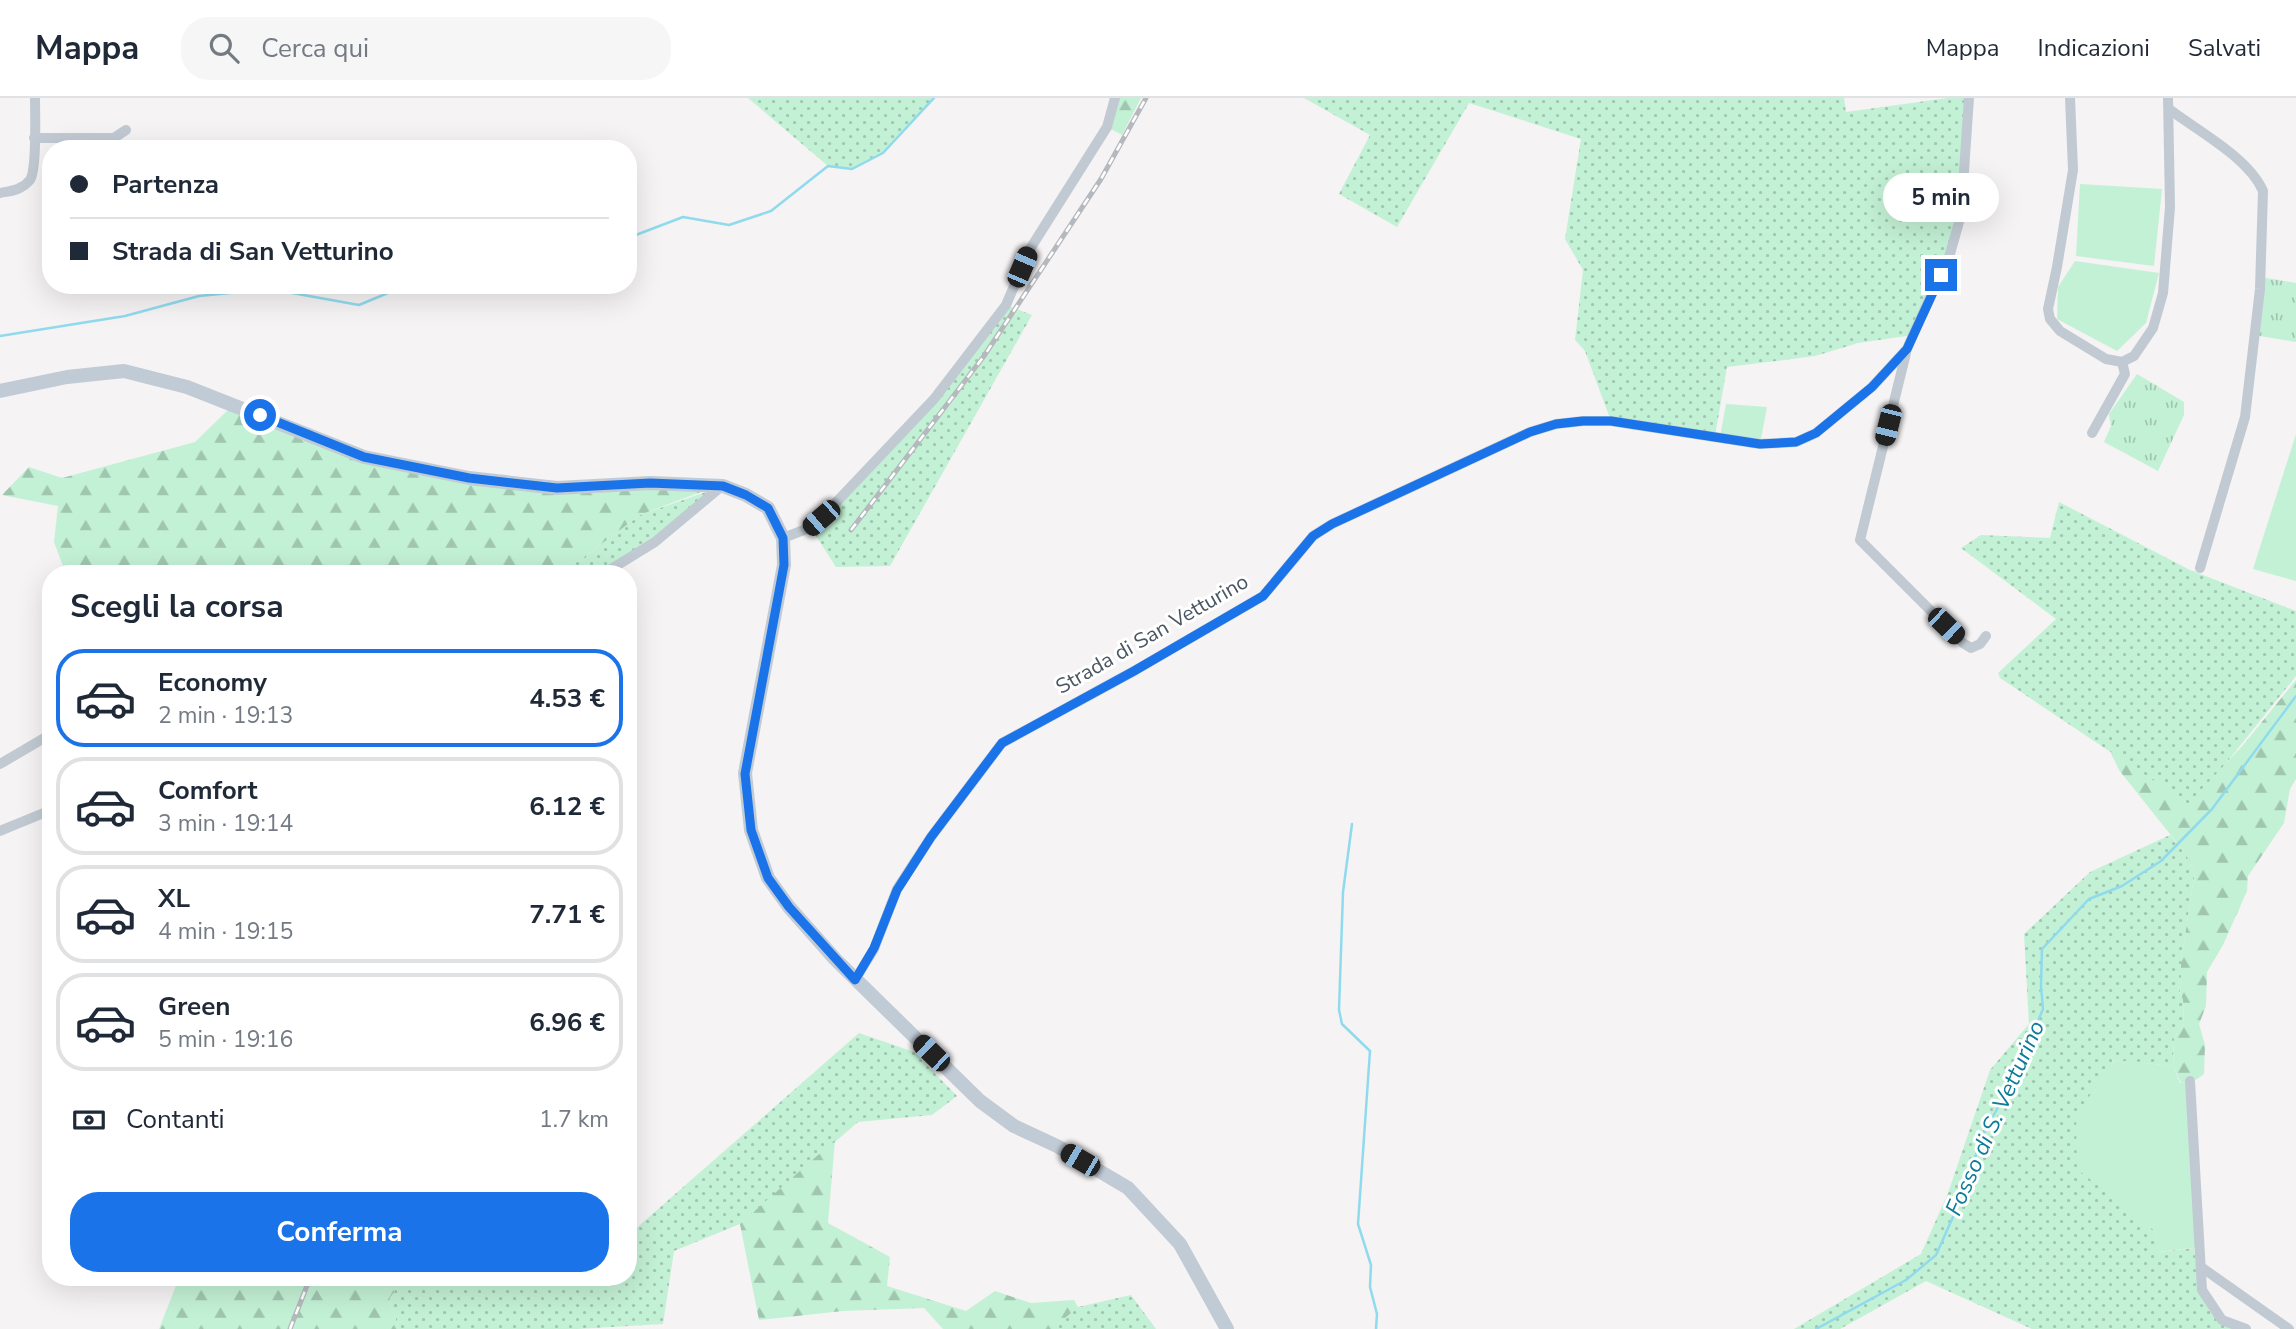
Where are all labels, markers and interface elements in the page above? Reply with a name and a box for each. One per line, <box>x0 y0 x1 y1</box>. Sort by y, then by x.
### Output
search box <box>181 17 671 80</box>
text: Mappa <box>35 26 139 71</box>
icon: search <box>205 29 243 67</box>
text: Cerca qui <box>261 31 369 66</box>
text: Mappa <box>1926 32 2000 64</box>
text: Indicazioni <box>2038 32 2150 64</box>
text: Salvati <box>2188 32 2261 64</box>
text: Partenza <box>112 167 219 202</box>
callout: 5 min <box>1883 174 1999 222</box>
text: 5 min <box>1911 182 1971 213</box>
text: Strada di San Vetturino <box>112 234 394 269</box>
car <box>1005 244 1040 290</box>
route end <box>1925 259 1957 291</box>
route start <box>244 399 276 431</box>
car <box>1873 402 1904 448</box>
car <box>799 496 844 540</box>
street label: Strada di San Vetturino <box>1051 567 1253 701</box>
text: Scegli la corsa <box>70 585 284 628</box>
car <box>1924 604 1969 648</box>
text: Economy <box>158 665 267 700</box>
icon: car <box>74 667 137 730</box>
text: 4.53 € <box>529 681 605 716</box>
text: 2 min · 19:13 <box>158 700 293 731</box>
text: Comfort <box>158 773 258 808</box>
icon: car <box>74 775 137 838</box>
text: 6.12 € <box>529 789 605 824</box>
text: 3 min · 19:14 <box>158 808 293 839</box>
text: XL <box>158 881 190 916</box>
icon: car <box>74 883 137 946</box>
text: 7.71 € <box>529 897 605 932</box>
text: 4 min · 19:15 <box>158 916 293 947</box>
text: Green <box>158 989 231 1024</box>
icon: car <box>74 991 137 1054</box>
text: 6.96 € <box>529 1005 605 1040</box>
water label: Fosso di S. Vetturino <box>1938 1016 2052 1220</box>
text: 5 min · 19:16 <box>158 1024 293 1055</box>
car <box>909 1031 954 1075</box>
icon: cash <box>70 1101 108 1139</box>
text: Contanti <box>126 1102 225 1137</box>
text: 1.7 km <box>539 1104 609 1135</box>
car <box>1057 1140 1104 1180</box>
button: Conferma <box>70 1192 609 1272</box>

